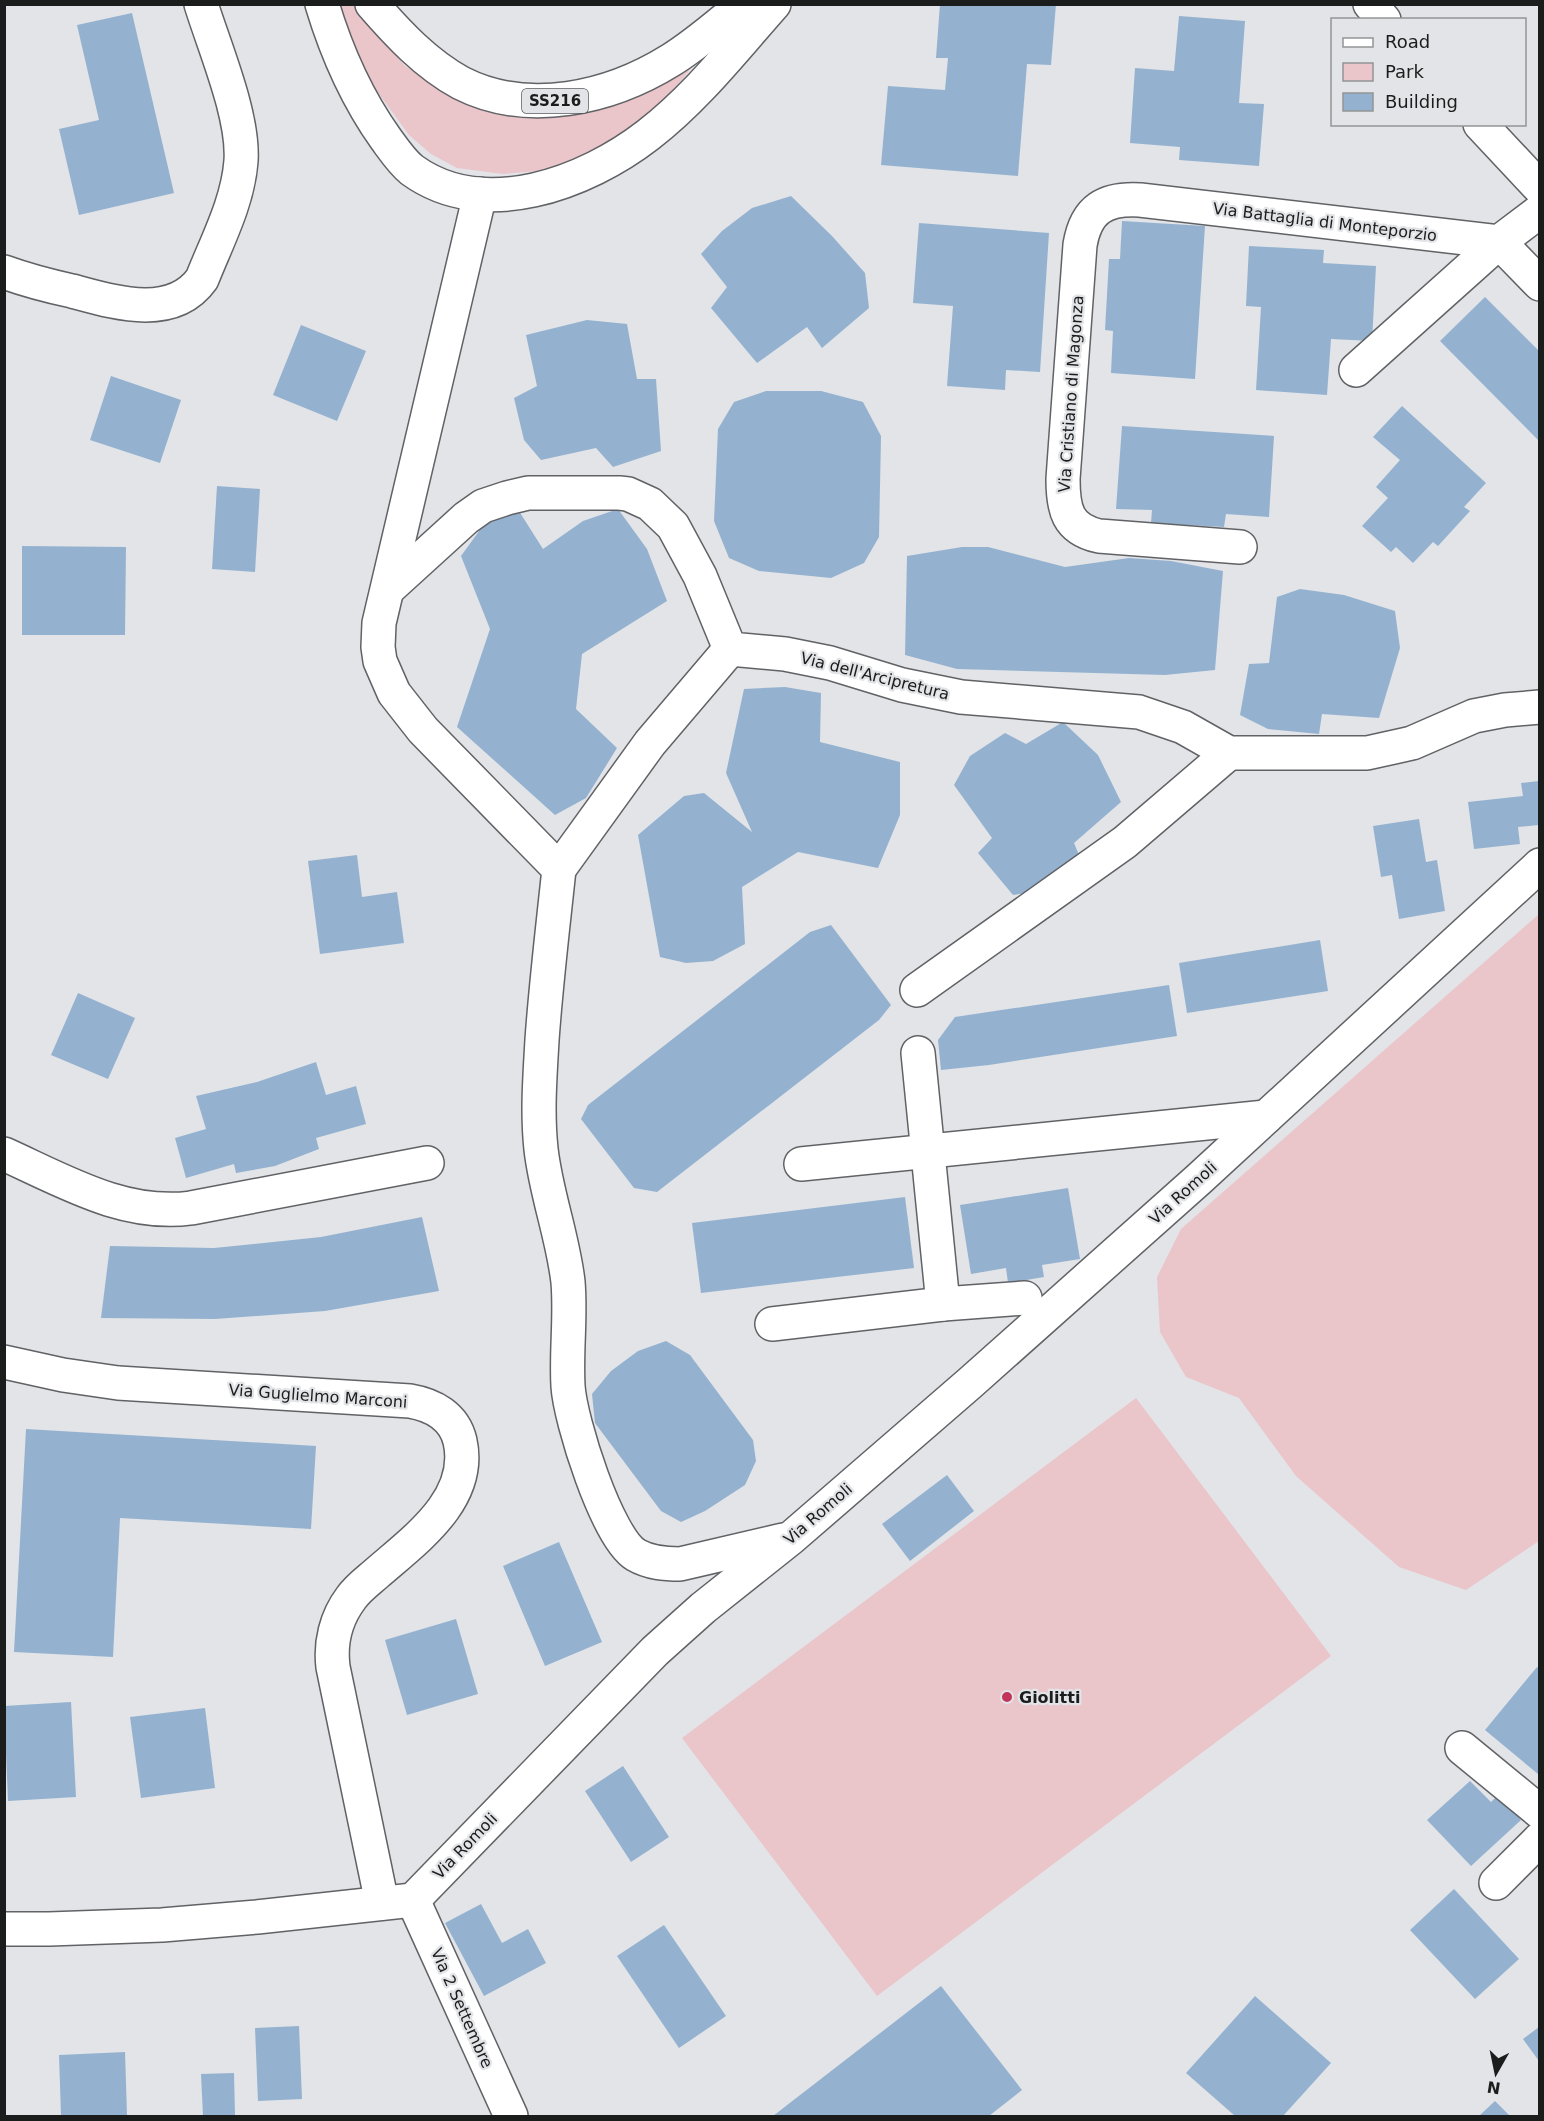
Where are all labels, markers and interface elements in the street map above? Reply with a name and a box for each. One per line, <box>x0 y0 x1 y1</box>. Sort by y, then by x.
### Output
legend <box>1331 18 1526 126</box>
text: Road <box>1385 31 1430 52</box>
text: Park <box>1385 61 1424 82</box>
road number: SS216 <box>522 89 588 113</box>
text: Building <box>1385 91 1458 112</box>
street label: Via Battaglia di Monteporzio <box>1212 199 1438 245</box>
street label: Via Cristiano di Magonza <box>1055 295 1087 493</box>
street label: Via dell'Arcipretura <box>799 648 951 704</box>
street label: Via Romoli <box>1145 1158 1221 1228</box>
street label: Via Guglielmo Marconi <box>228 1380 408 1412</box>
street label: Via Romoli <box>780 1479 856 1549</box>
place label: Giolitti <box>1019 1688 1080 1707</box>
marker: Giolitti <box>1000 1690 1014 1704</box>
street label: Via Romoli <box>429 1809 501 1883</box>
street label: Via 2 Settembre <box>427 1945 497 2071</box>
north arrow <box>1466 2043 1526 2103</box>
text: N <box>1486 2077 1502 2098</box>

